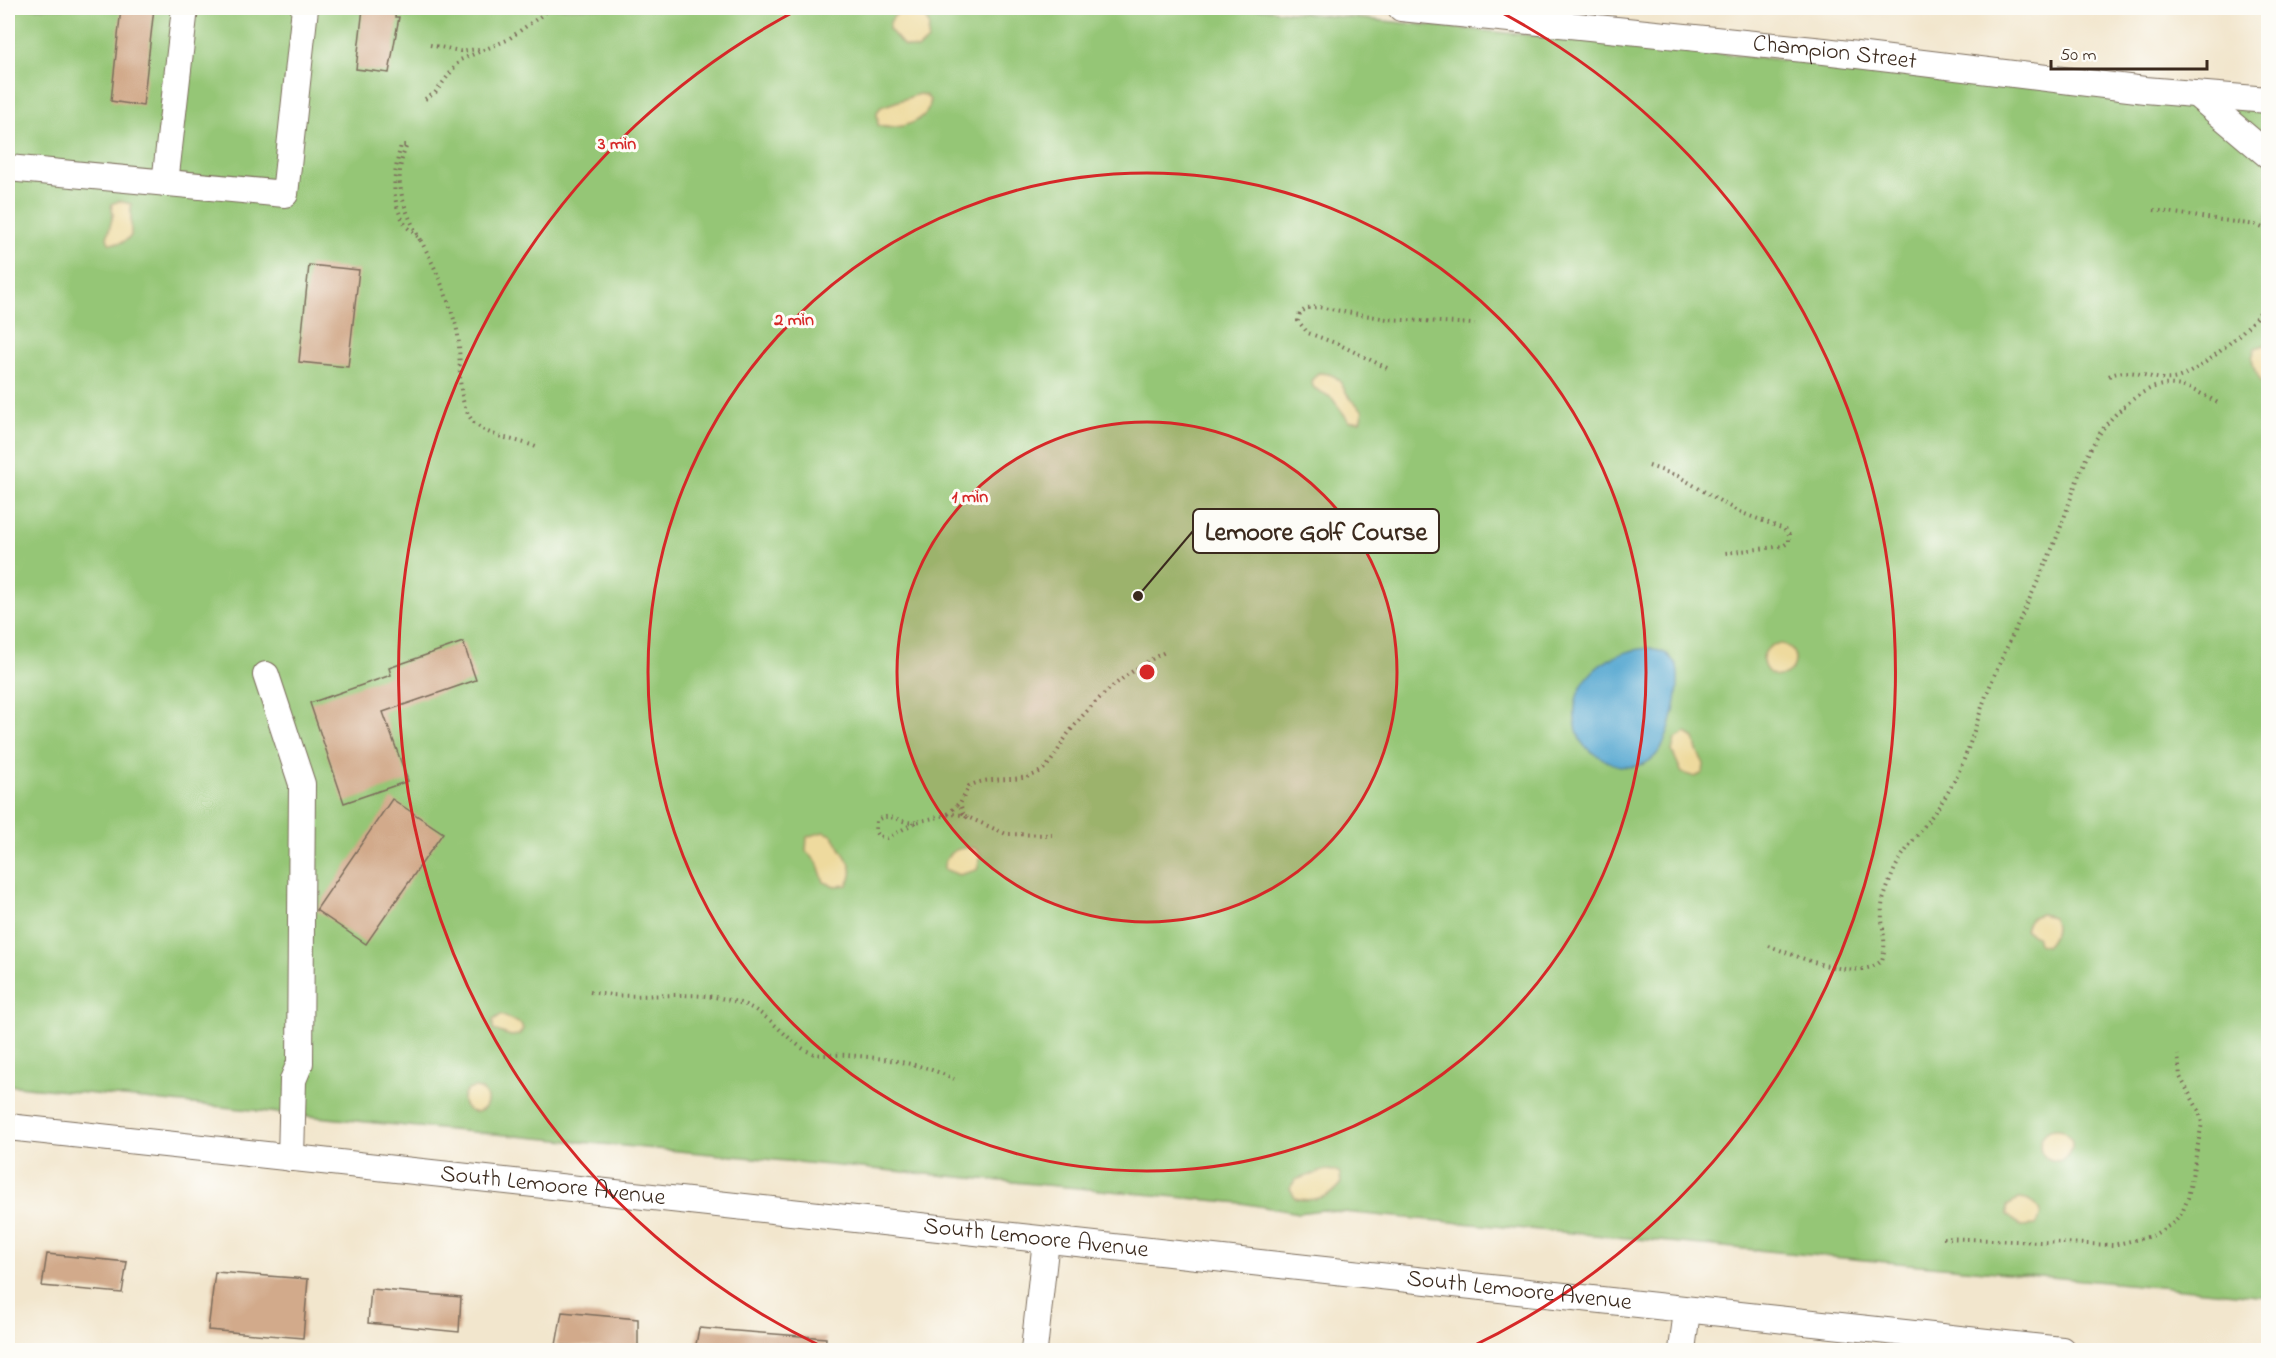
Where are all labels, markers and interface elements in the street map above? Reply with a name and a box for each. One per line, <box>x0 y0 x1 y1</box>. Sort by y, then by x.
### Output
street label: Champion Street <box>1751 26 1918 80</box>
scale bar <box>2051 33 2207 71</box>
text: 50 m <box>2060 43 2097 69</box>
text: 3 min <box>597 132 636 158</box>
text: 2 min <box>773 308 814 334</box>
text: 1 min <box>952 485 988 511</box>
callout: Lemoore Golf Course <box>1193 509 1439 553</box>
text: Lemoore Golf Course <box>1205 515 1428 553</box>
centre of rings <box>1137 662 1157 682</box>
street label: South Lemoore Avenue <box>438 1157 667 1216</box>
street label: South Lemoore Avenue <box>922 1209 1151 1268</box>
street label: South Lemoore Avenue <box>1405 1261 1634 1321</box>

